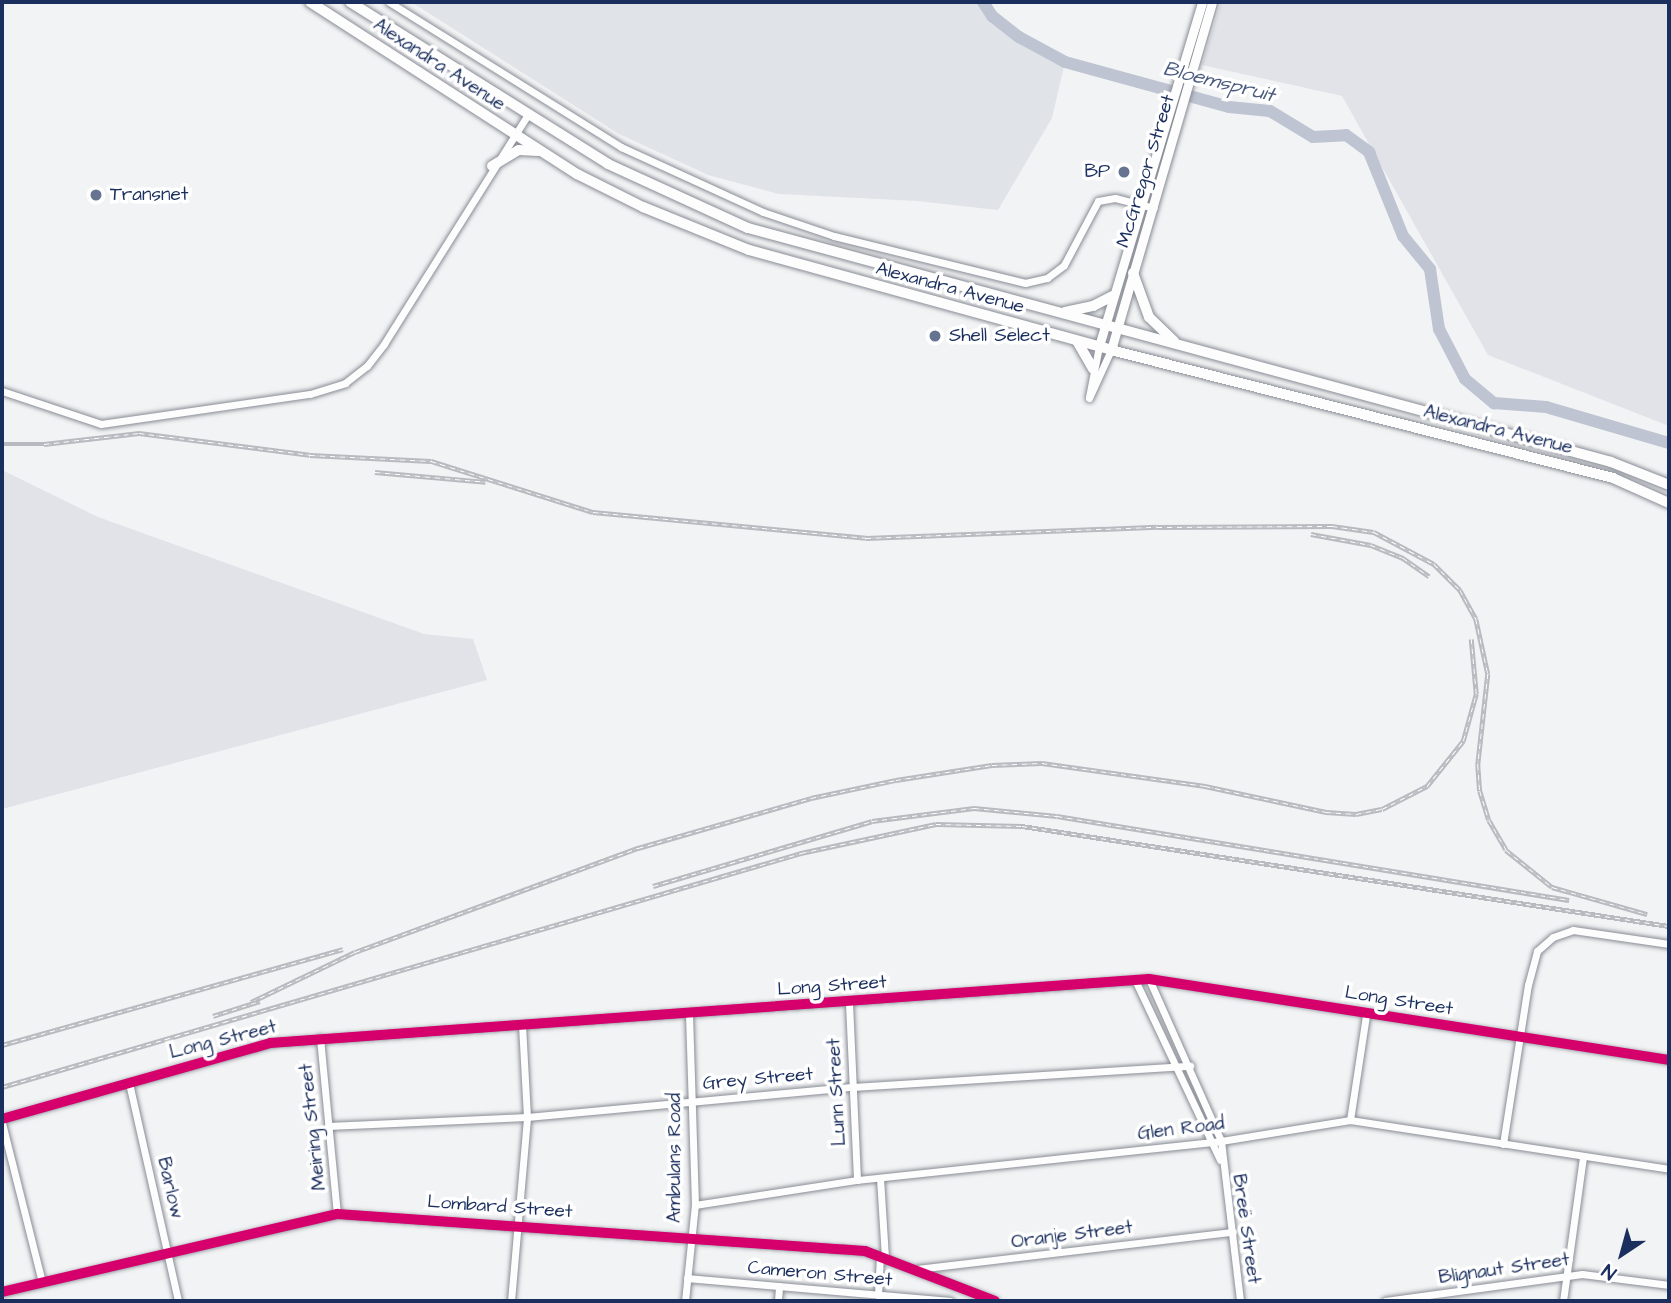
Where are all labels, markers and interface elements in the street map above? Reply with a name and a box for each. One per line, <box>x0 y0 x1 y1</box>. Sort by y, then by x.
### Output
street label: Alexandra Avenue <box>369 14 509 116</box>
water label: Bloemspruit <box>1161 56 1277 108</box>
street label: McGregor Street <box>1112 92 1180 250</box>
place label: BP <box>1084 161 1110 183</box>
marker: BP <box>1116 164 1132 180</box>
place label: Transnet <box>110 184 188 206</box>
marker: Transnet <box>88 187 104 203</box>
street label: Alexandra Avenue <box>873 257 1027 319</box>
place label: Shell Select <box>949 325 1050 347</box>
marker: Shell Select <box>927 328 943 344</box>
street label: Alexandra Avenue <box>1421 400 1575 460</box>
street label: Long Street <box>777 971 887 1001</box>
street label: Long Street <box>1343 981 1455 1021</box>
street label: Long Street <box>167 1016 279 1064</box>
street label: Lunn Street <box>823 1037 851 1147</box>
street label: Meiring Street <box>295 1062 331 1192</box>
street label: Grey Street <box>702 1063 814 1095</box>
street label: Ambulans Road <box>664 1093 686 1223</box>
street label: Glen Road <box>1136 1112 1226 1146</box>
street label: Barlow <box>152 1155 188 1221</box>
street label: Breë Street <box>1227 1173 1265 1285</box>
street label: Lombard Street <box>427 1191 573 1223</box>
street label: Oranje Street <box>1010 1216 1134 1254</box>
north arrow <box>1587 1219 1657 1289</box>
street label: Blignaut Street <box>1437 1249 1571 1289</box>
street label: Cameron Street <box>747 1256 893 1292</box>
text: N <box>1597 1257 1622 1286</box>

